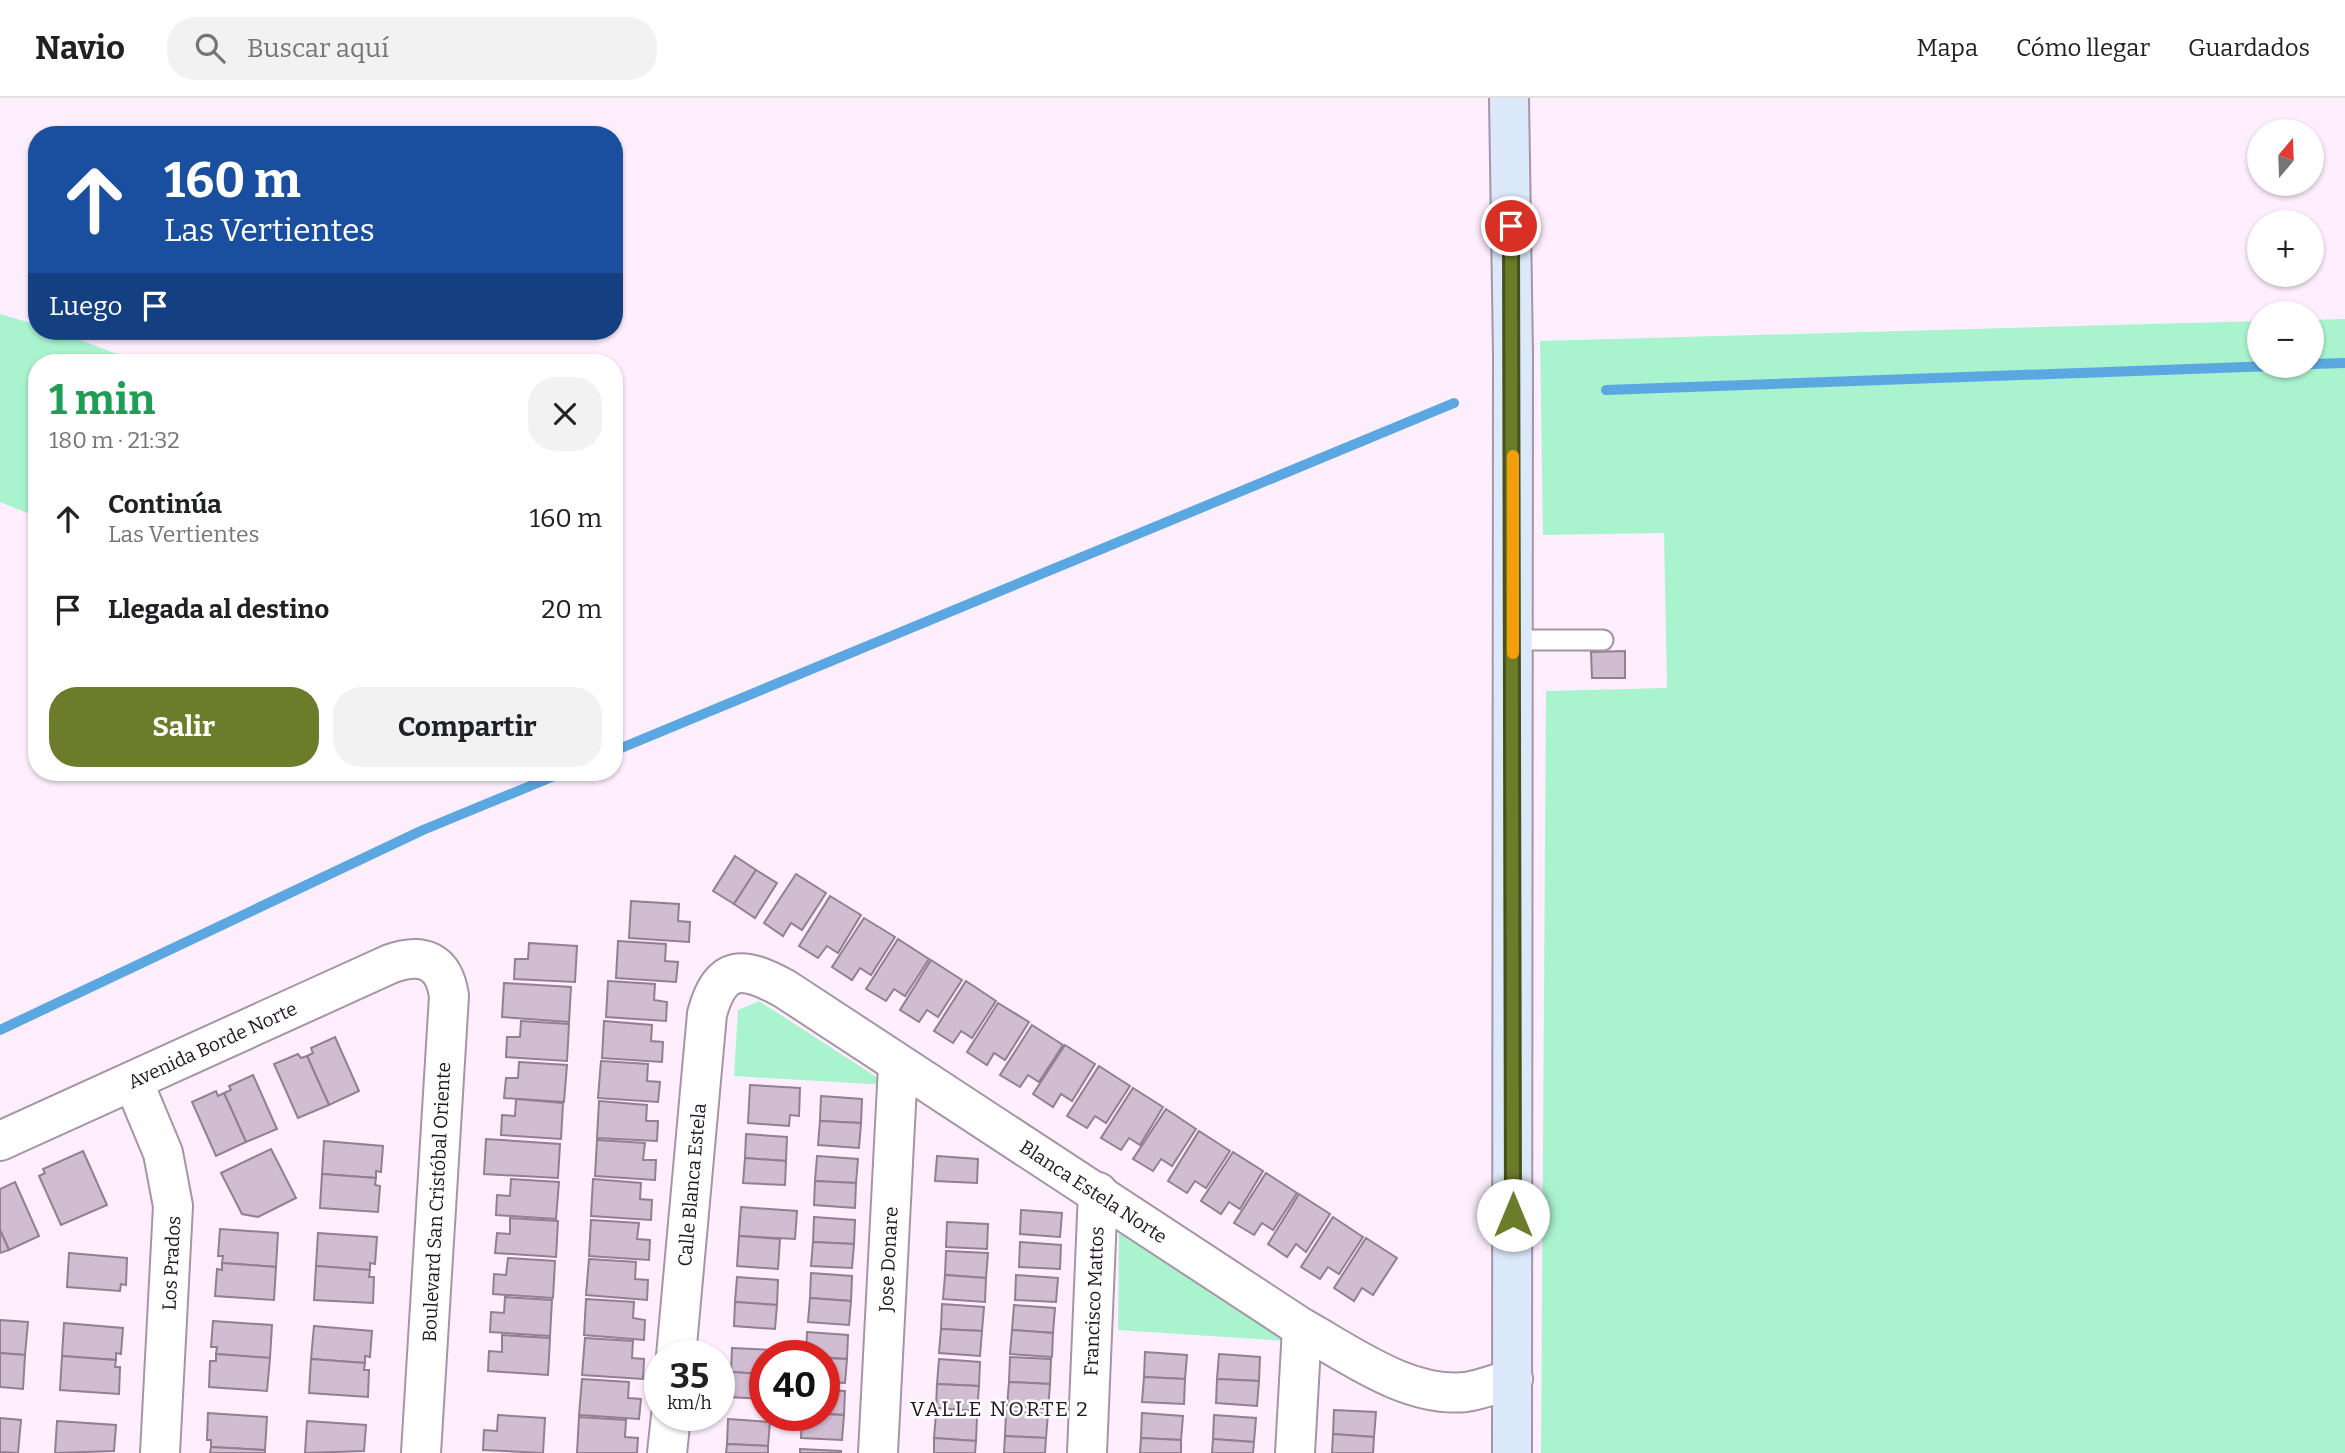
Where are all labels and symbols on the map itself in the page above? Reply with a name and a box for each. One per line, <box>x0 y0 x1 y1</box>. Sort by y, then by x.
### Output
north arrow <box>2247 119 2324 196</box>
pin <box>1481 196 1541 256</box>
street label: Avenida Borde Norte <box>124 997 301 1093</box>
street label: Boulevard San Cristóbal Oriente <box>418 1061 455 1343</box>
street label: Calle Blanca Estela <box>673 1101 711 1267</box>
street label: Blanca Estela Norte <box>1015 1135 1171 1248</box>
position arrow <box>1476 1178 1550 1252</box>
street label: Jose Donare <box>874 1206 903 1314</box>
street label: Los Prados <box>158 1215 185 1311</box>
street label: Francisco Mattos <box>1079 1226 1109 1376</box>
speed limit sign: 40 <box>749 1340 840 1431</box>
district label: VALLE NORTE 2 <box>910 1396 1090 1422</box>

